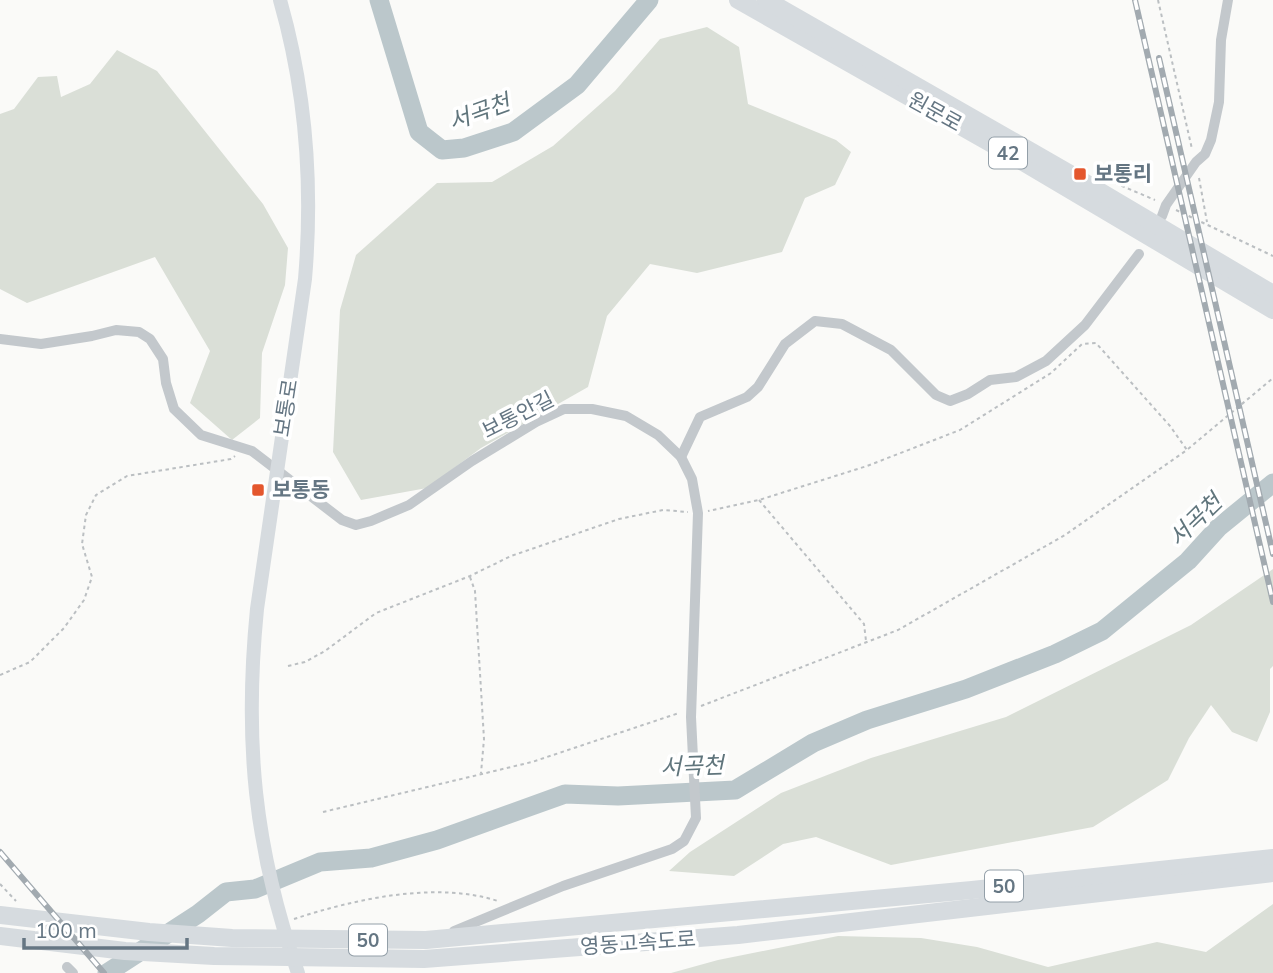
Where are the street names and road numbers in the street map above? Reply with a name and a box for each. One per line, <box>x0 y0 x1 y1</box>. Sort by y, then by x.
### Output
street label: 원문로 <box>904 86 967 137</box>
road number: 42 <box>989 138 1027 168</box>
street label: 보통로 <box>268 377 302 439</box>
street label: 보통안길 <box>477 385 558 443</box>
road number: 50 <box>985 870 1023 902</box>
road number: 50 <box>349 924 387 956</box>
street label: 영동고속도로 <box>579 925 697 959</box>

